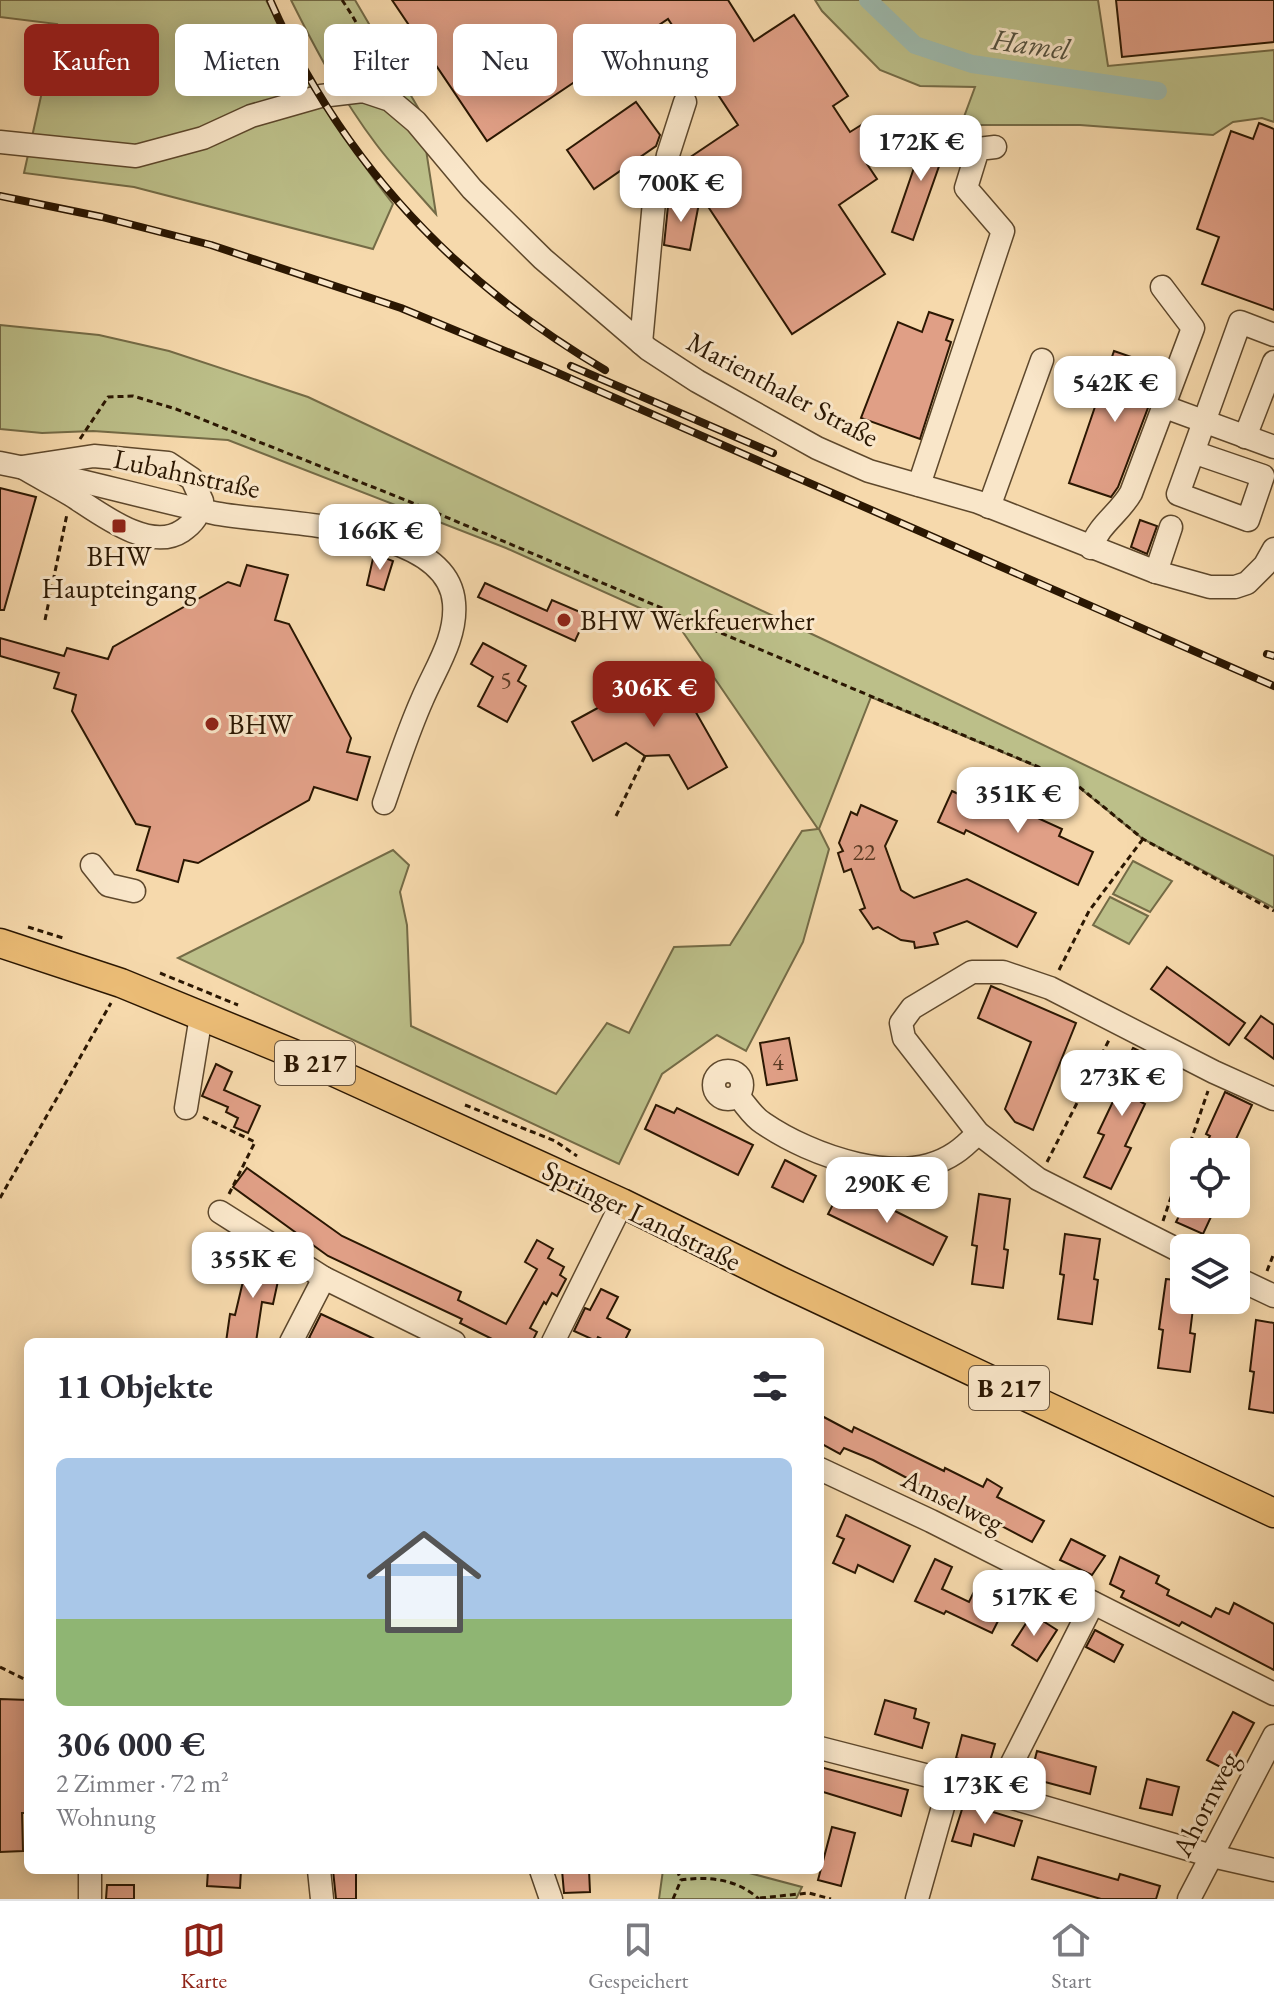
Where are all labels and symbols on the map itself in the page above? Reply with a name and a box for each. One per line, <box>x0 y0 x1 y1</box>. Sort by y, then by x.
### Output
water label: Hamel <box>988 19 1074 69</box>
pin: 172K € <box>856 115 986 183</box>
pin: 700K € <box>616 156 746 224</box>
street label: Marienthaler Straße <box>681 323 885 455</box>
pin: 542K € <box>1050 356 1180 424</box>
street label: Lubahnstraße <box>111 440 264 506</box>
pin: 166K € <box>315 504 445 572</box>
marker: BHW Haupteingang <box>110 517 128 535</box>
place label: BHW Haupteingang <box>42 538 197 606</box>
place label: BHW Werkfeuerwher <box>580 602 815 638</box>
marker: BHW Werkfeuerwher <box>555 611 573 629</box>
pin: 306K € <box>589 661 719 729</box>
house number: 5 <box>500 664 512 695</box>
place label: BHW <box>228 706 294 742</box>
marker: BHW <box>203 715 221 733</box>
pin: 351K € <box>953 767 1083 835</box>
house number: 22 <box>852 836 876 867</box>
road number: B 217 <box>275 1041 355 1085</box>
house number: 4 <box>772 1046 784 1077</box>
pin: 273K € <box>1057 1050 1187 1118</box>
street label: Springer Landstraße <box>537 1151 747 1279</box>
pin: 290K € <box>822 1157 952 1225</box>
pin: 355K € <box>188 1232 318 1300</box>
road number: B 217 <box>969 1366 1049 1410</box>
street label: Amselweg <box>895 1459 1011 1541</box>
pin: 517K € <box>969 1570 1099 1638</box>
street label: Ahornweg <box>1163 1745 1247 1863</box>
pin: 173K € <box>920 1758 1050 1826</box>

